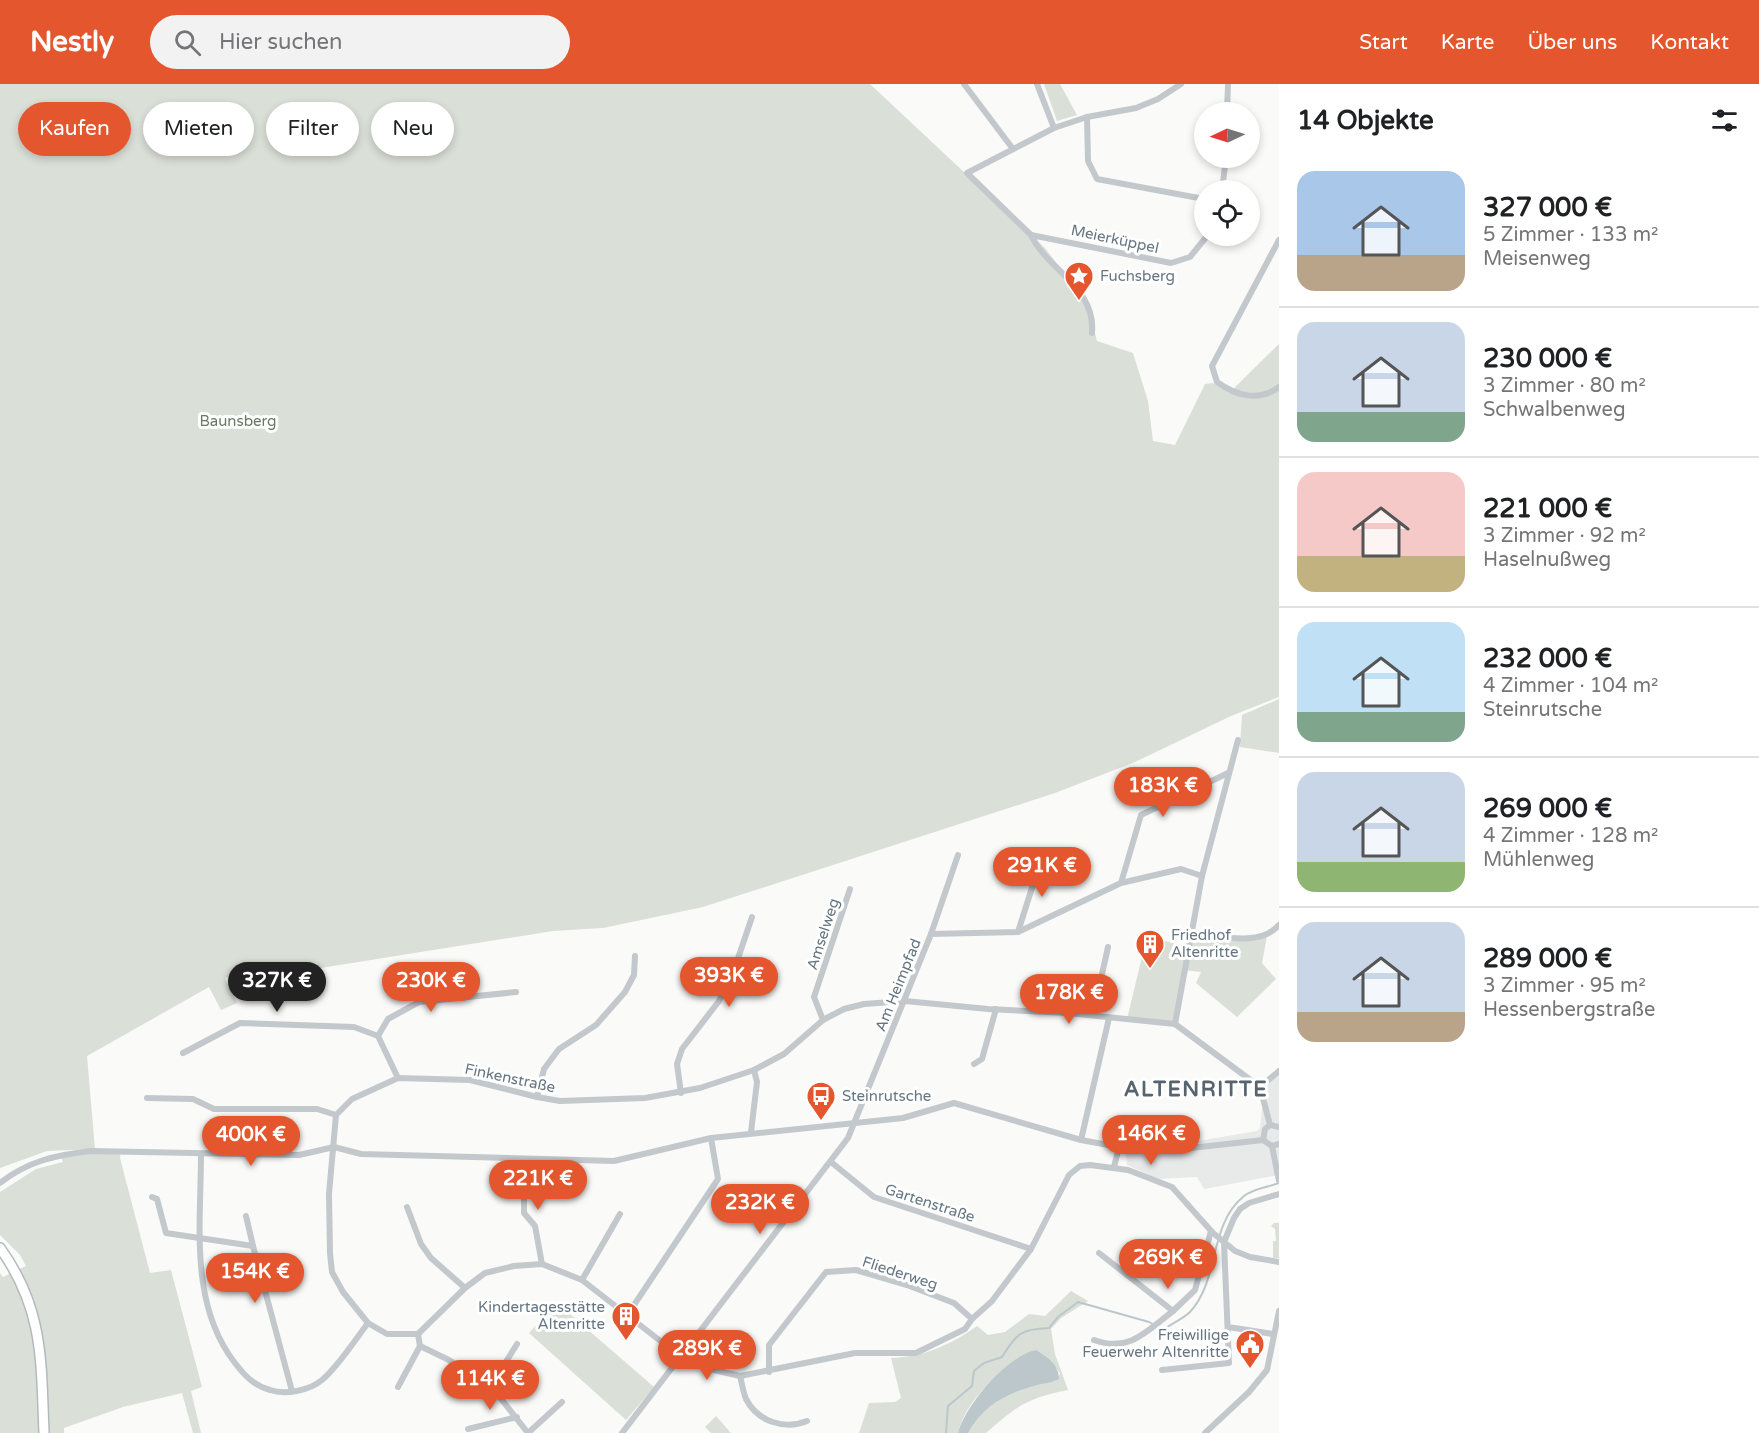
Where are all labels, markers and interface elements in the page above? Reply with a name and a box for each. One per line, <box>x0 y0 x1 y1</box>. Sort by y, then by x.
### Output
search box <box>150 15 570 69</box>
text: Nestly <box>30 25 114 59</box>
icon: search <box>171 26 204 59</box>
text: Hier suchen <box>219 29 342 55</box>
text: Start <box>1359 30 1408 55</box>
text: Karte <box>1441 30 1494 55</box>
text: Über uns <box>1527 30 1617 55</box>
text: Kontakt <box>1650 30 1729 55</box>
chip: Kaufen <box>18 102 131 156</box>
chip: Mieten <box>143 102 254 156</box>
chip: Filter <box>266 102 359 156</box>
chip: Neu <box>371 102 454 156</box>
north arrow <box>1194 102 1260 168</box>
map controls <box>1194 102 1260 246</box>
icon: filters <box>1708 104 1741 137</box>
text: 14 Objekte <box>1297 105 1434 136</box>
button: locate <box>1194 180 1260 246</box>
text: 327 000 € <box>1483 192 1612 223</box>
icon: home <box>1345 195 1417 267</box>
street label: Meierküppel <box>1069 221 1161 257</box>
text: 5 Zimmer · 133 m² <box>1483 223 1658 247</box>
text: Meisenweg <box>1483 247 1591 271</box>
place icon: Fuchsberg <box>1063 260 1095 302</box>
place label: Fuchsberg <box>1100 267 1175 285</box>
text: 230 000 € <box>1483 343 1612 374</box>
icon: home <box>1345 346 1417 418</box>
text: 3 Zimmer · 80 m² <box>1483 374 1646 398</box>
text: Schwalbenweg <box>1483 398 1626 422</box>
park label: Baunsberg <box>199 412 277 430</box>
text: 221 000 € <box>1483 493 1612 524</box>
icon: home <box>1345 496 1417 568</box>
text: 3 Zimmer · 92 m² <box>1483 524 1646 548</box>
text: Haselnußweg <box>1483 548 1611 572</box>
text: 232 000 € <box>1483 643 1612 674</box>
icon: home <box>1345 646 1417 718</box>
text: 4 Zimmer · 104 m² <box>1483 674 1658 698</box>
text: Steinrutsche <box>1483 698 1602 722</box>
pin: 183K € <box>1114 767 1212 818</box>
text: 183K € <box>1128 774 1198 798</box>
text: 269 000 € <box>1483 793 1612 824</box>
icon: home <box>1345 796 1417 868</box>
text: 4 Zimmer · 128 m² <box>1483 824 1658 848</box>
pin: 291K € <box>993 847 1091 898</box>
text: Mühlenweg <box>1483 848 1594 872</box>
text: 291K € <box>1007 854 1077 878</box>
street label: Amselweg <box>803 896 843 972</box>
place label: Friedhof Altenritte <box>1171 926 1238 961</box>
building icon: Friedhof Altenritte <box>1134 928 1166 970</box>
street label: Am Heimpfad <box>871 936 925 1034</box>
text: 289 000 € <box>1483 943 1612 974</box>
icon: home <box>1345 946 1417 1018</box>
pin: 393K € <box>680 957 778 1008</box>
pin: 327K € <box>228 962 326 1013</box>
pin: 230K € <box>382 962 480 1013</box>
text: 393K € <box>694 964 764 988</box>
text: 327K € <box>242 969 312 993</box>
text: 230K € <box>396 969 466 993</box>
pin: 178K € <box>1020 974 1118 1025</box>
text: 3 Zimmer · 95 m² <box>1483 974 1646 998</box>
text: 178K € <box>1034 981 1104 1005</box>
text: Hessenbergstraße <box>1483 998 1655 1022</box>
street label: Finkenstraße <box>463 1060 557 1096</box>
district label: ALTENRITTE <box>1124 1077 1268 1102</box>
bus stop icon: Steinrutsche <box>805 1080 837 1122</box>
place label: Steinrutsche <box>842 1087 931 1105</box>
pin: 146K € <box>1102 1115 1200 1166</box>
pin: 400K € <box>202 1116 300 1167</box>
text: 146K € <box>1116 1122 1186 1146</box>
text: 400K € <box>216 1123 286 1147</box>
pin: 221K € <box>489 1160 587 1211</box>
text: 221K € <box>503 1167 573 1191</box>
street label: Gartenstraße <box>883 1180 977 1226</box>
pin: 232K € <box>711 1184 809 1235</box>
text: 232K € <box>725 1191 795 1215</box>
pin: 269K € <box>1119 1239 1217 1290</box>
text: 269K € <box>1133 1246 1203 1270</box>
street label: Fliederweg <box>860 1252 940 1294</box>
pin: 154K € <box>206 1253 304 1304</box>
text: 154K € <box>220 1260 290 1284</box>
place label: Kindertagesstätte Altenritte <box>478 1298 605 1333</box>
building icon: Kindertagesstätte Altenritte <box>610 1300 642 1342</box>
place label: Freiwillige Feuerwehr Altenritte <box>1082 1326 1229 1361</box>
public building icon: Freiwillige Feuerwehr Altenritte <box>1234 1328 1266 1370</box>
pin: 289K € <box>658 1330 756 1381</box>
text: 289K € <box>672 1337 742 1361</box>
pin: 114K € <box>441 1360 539 1411</box>
text: 114K € <box>455 1367 525 1391</box>

